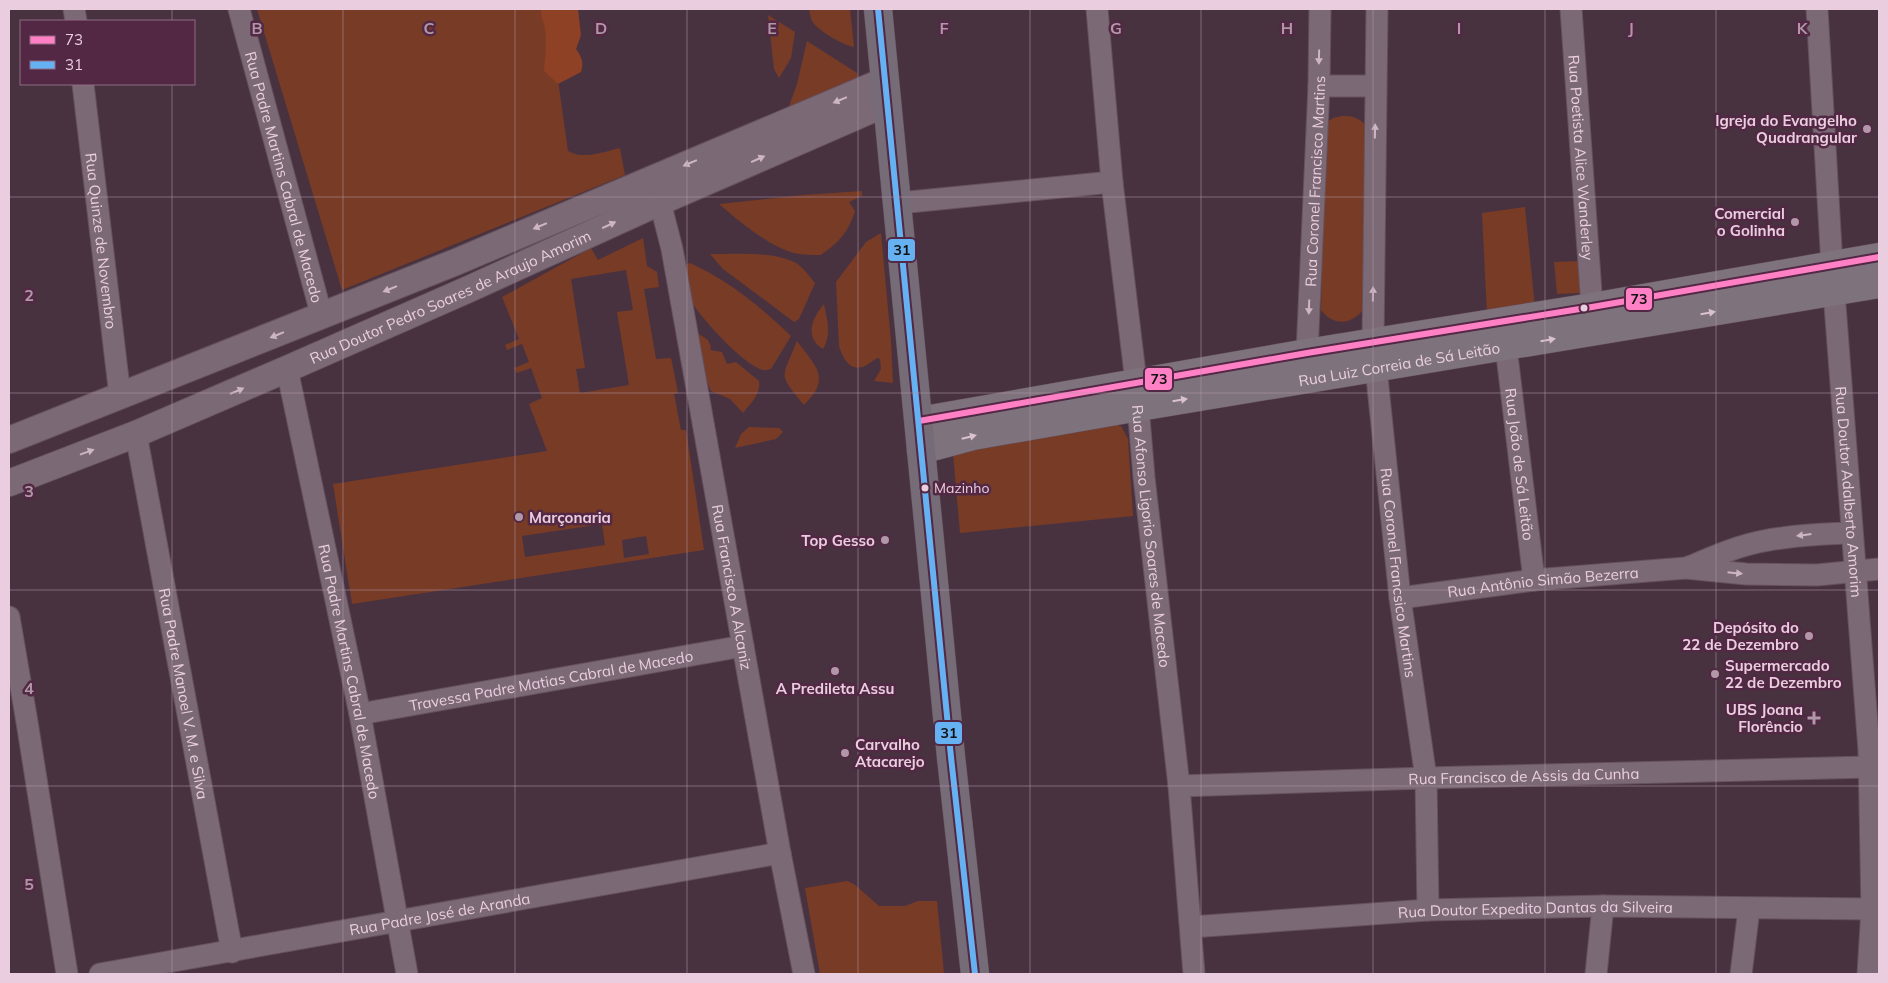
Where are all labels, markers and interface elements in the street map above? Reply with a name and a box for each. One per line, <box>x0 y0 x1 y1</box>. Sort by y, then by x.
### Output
text: B <box>251 18 263 38</box>
text: C <box>424 18 435 38</box>
text: D <box>595 18 607 38</box>
text: E <box>767 18 777 38</box>
text: F <box>939 18 949 38</box>
text: G <box>1110 18 1122 38</box>
text: H <box>1281 18 1293 38</box>
text: I <box>1457 18 1461 38</box>
text: J <box>1628 18 1634 38</box>
text: K <box>1797 18 1809 38</box>
legend <box>20 20 195 85</box>
text: 73 <box>65 30 83 49</box>
street label: Rua Padre Martins Cabral de Macedo <box>241 49 327 305</box>
one-way arrow <box>1315 50 1323 66</box>
street label: Rua Poetista Alice Wanderley <box>1565 54 1598 261</box>
text: 31 <box>65 55 83 74</box>
street label: Rua Coronel Francisco Martins <box>1300 76 1329 287</box>
one-way arrow <box>832 96 847 104</box>
place label: Igreja do Evangelho Quadrangular <box>1715 111 1857 147</box>
one-way arrow <box>1371 123 1379 139</box>
marker: Igreja do Evangelho Quadrangular <box>1861 123 1873 135</box>
street label: Rua Quinze de Novembro <box>82 152 121 330</box>
one-way arrow <box>751 155 765 163</box>
one-way arrow <box>683 160 697 168</box>
place label: Comercial o Golinha <box>1714 204 1785 240</box>
marker: Comercial o Golinha <box>1789 216 1801 228</box>
one-way arrow <box>602 221 616 229</box>
one-way arrow <box>533 223 547 231</box>
street label: Rua Doutor Pedro Soares de Araujo Amorim <box>306 225 594 367</box>
line badge: 31 <box>887 238 916 262</box>
text: 31 <box>894 241 910 259</box>
text: 2 <box>24 285 34 305</box>
one-way arrow <box>382 285 397 293</box>
one-way arrow <box>1369 285 1377 301</box>
line badge: 73 <box>1625 287 1653 311</box>
text: 73 <box>1631 290 1647 308</box>
one-way arrow <box>1305 299 1313 315</box>
unlabelled marker <box>1579 303 1589 313</box>
one-way arrow <box>1701 308 1717 316</box>
one-way arrow <box>269 331 284 339</box>
one-way arrow <box>1540 335 1556 343</box>
street label: Rua Luiz Correia de Sá Leitão <box>1297 338 1501 390</box>
line badge: 73 <box>1144 367 1173 391</box>
text: 73 <box>1151 370 1167 388</box>
one-way arrow <box>230 386 244 394</box>
street label: Rua Doutor Adalberto Amorim <box>1832 386 1867 598</box>
street label: Rua João de Sá Leitão <box>1502 387 1539 541</box>
one-way arrow <box>1173 396 1189 404</box>
street label: Rua Afonso Ligorio Soares de Macedo <box>1128 404 1175 668</box>
one-way arrow <box>961 433 976 441</box>
one-way arrow <box>79 448 94 455</box>
street label: Rua Coronel Francsico Martins <box>1377 467 1421 679</box>
place label: Mazinho <box>934 479 989 497</box>
text: 3 <box>24 481 34 501</box>
marker: Mazinho <box>920 483 930 493</box>
street label: Rua Francisco A Alcaniz <box>708 503 757 672</box>
place label: Marçonaria <box>529 508 611 527</box>
marker: Marçonaria <box>513 511 525 523</box>
place label: Top Gesso <box>801 531 875 550</box>
one-way arrow <box>1796 531 1812 539</box>
marker: Top Gesso <box>879 534 891 546</box>
street label: Rua Padre Martins Cabral de Macedo <box>315 542 385 800</box>
street label: Rua Antônio Simão Bezerra <box>1446 562 1639 601</box>
one-way arrow <box>1727 569 1743 577</box>
street label: Rua Padre Manoel V. M. e Silva <box>155 586 213 801</box>
place label: Depósito do 22 de Dezembro <box>1682 618 1799 654</box>
marker: Depósito do 22 de Dezembro <box>1803 630 1815 642</box>
street label: Travessa Padre Matias Cabral de Macedo <box>408 646 695 715</box>
place label: Supermercado 22 de Dezembro <box>1725 656 1842 692</box>
marker: A Predileta Assu <box>829 665 841 677</box>
marker: Supermercado 22 de Dezembro <box>1709 668 1721 680</box>
text: 4 <box>24 678 34 698</box>
place label: A Predileta Assu <box>776 679 894 698</box>
place label: UBS Joana Florêncio <box>1726 700 1803 736</box>
marker: UBS Joana Florêncio <box>1807 711 1821 725</box>
line badge: 31 <box>934 721 963 745</box>
text: 31 <box>941 724 957 742</box>
place label: Carvalho Atacarejo <box>855 735 925 771</box>
marker: Carvalho Atacarejo <box>839 747 851 759</box>
street label: Rua Francisco de Assis da Cunha <box>1408 763 1640 788</box>
text: 5 <box>24 874 34 894</box>
street label: Rua Padre José de Aranda <box>348 888 532 939</box>
street label: Rua Doutor Expedito Dantas da Silveira <box>1397 896 1673 922</box>

